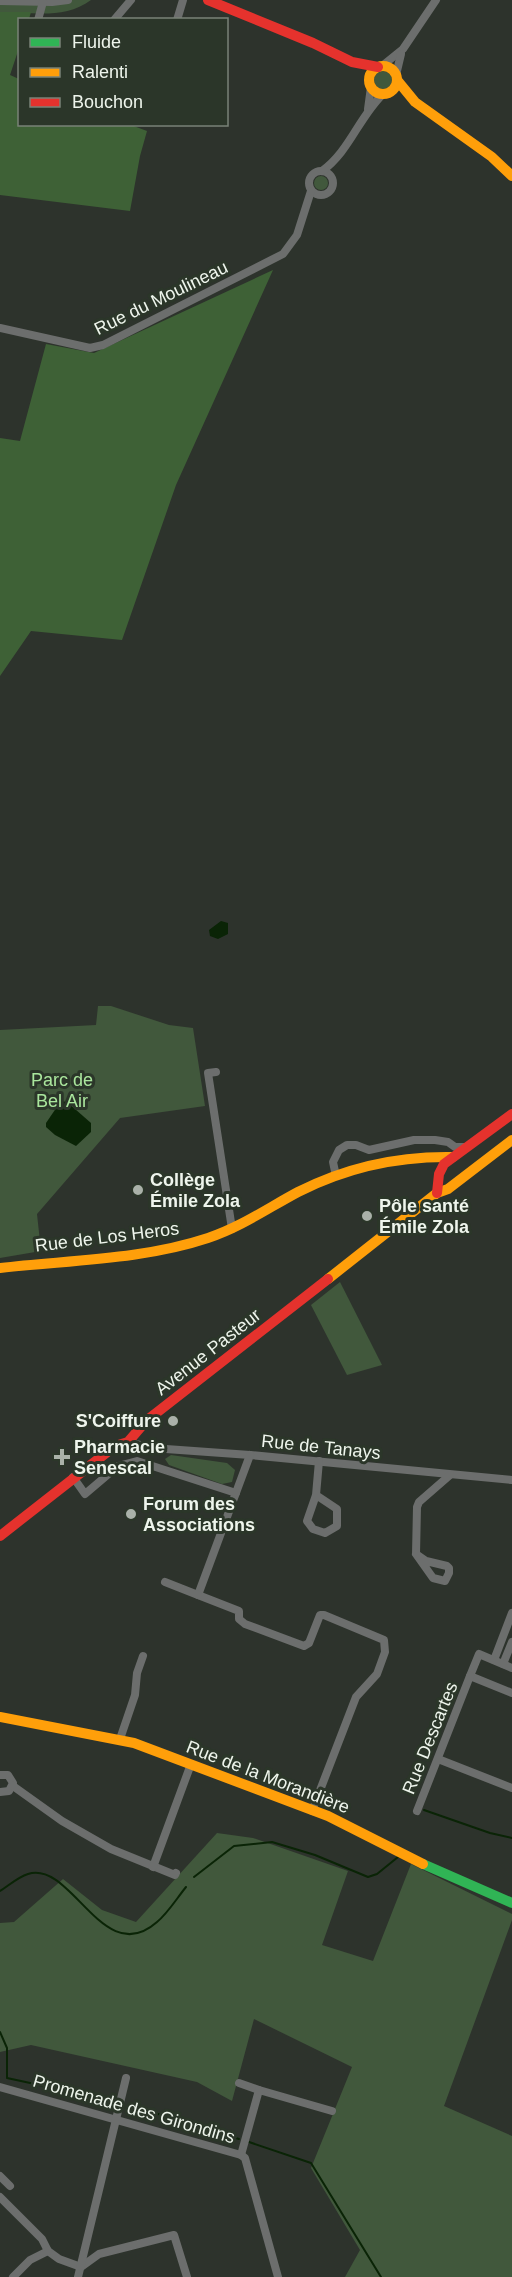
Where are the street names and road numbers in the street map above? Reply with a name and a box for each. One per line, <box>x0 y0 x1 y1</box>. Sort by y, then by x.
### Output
street label: Rue du Moulineau <box>91 257 231 339</box>
street label: Rue de Los Heros <box>34 1218 180 1256</box>
street label: Avenue Pasteur <box>152 1305 264 1399</box>
street label: Rue de Tanays <box>260 1431 382 1463</box>
street label: Rue Descartes <box>398 1679 462 1797</box>
street label: Rue de la Morandière <box>184 1737 352 1817</box>
street label: Promenade des Girondins <box>31 2071 237 2147</box>

